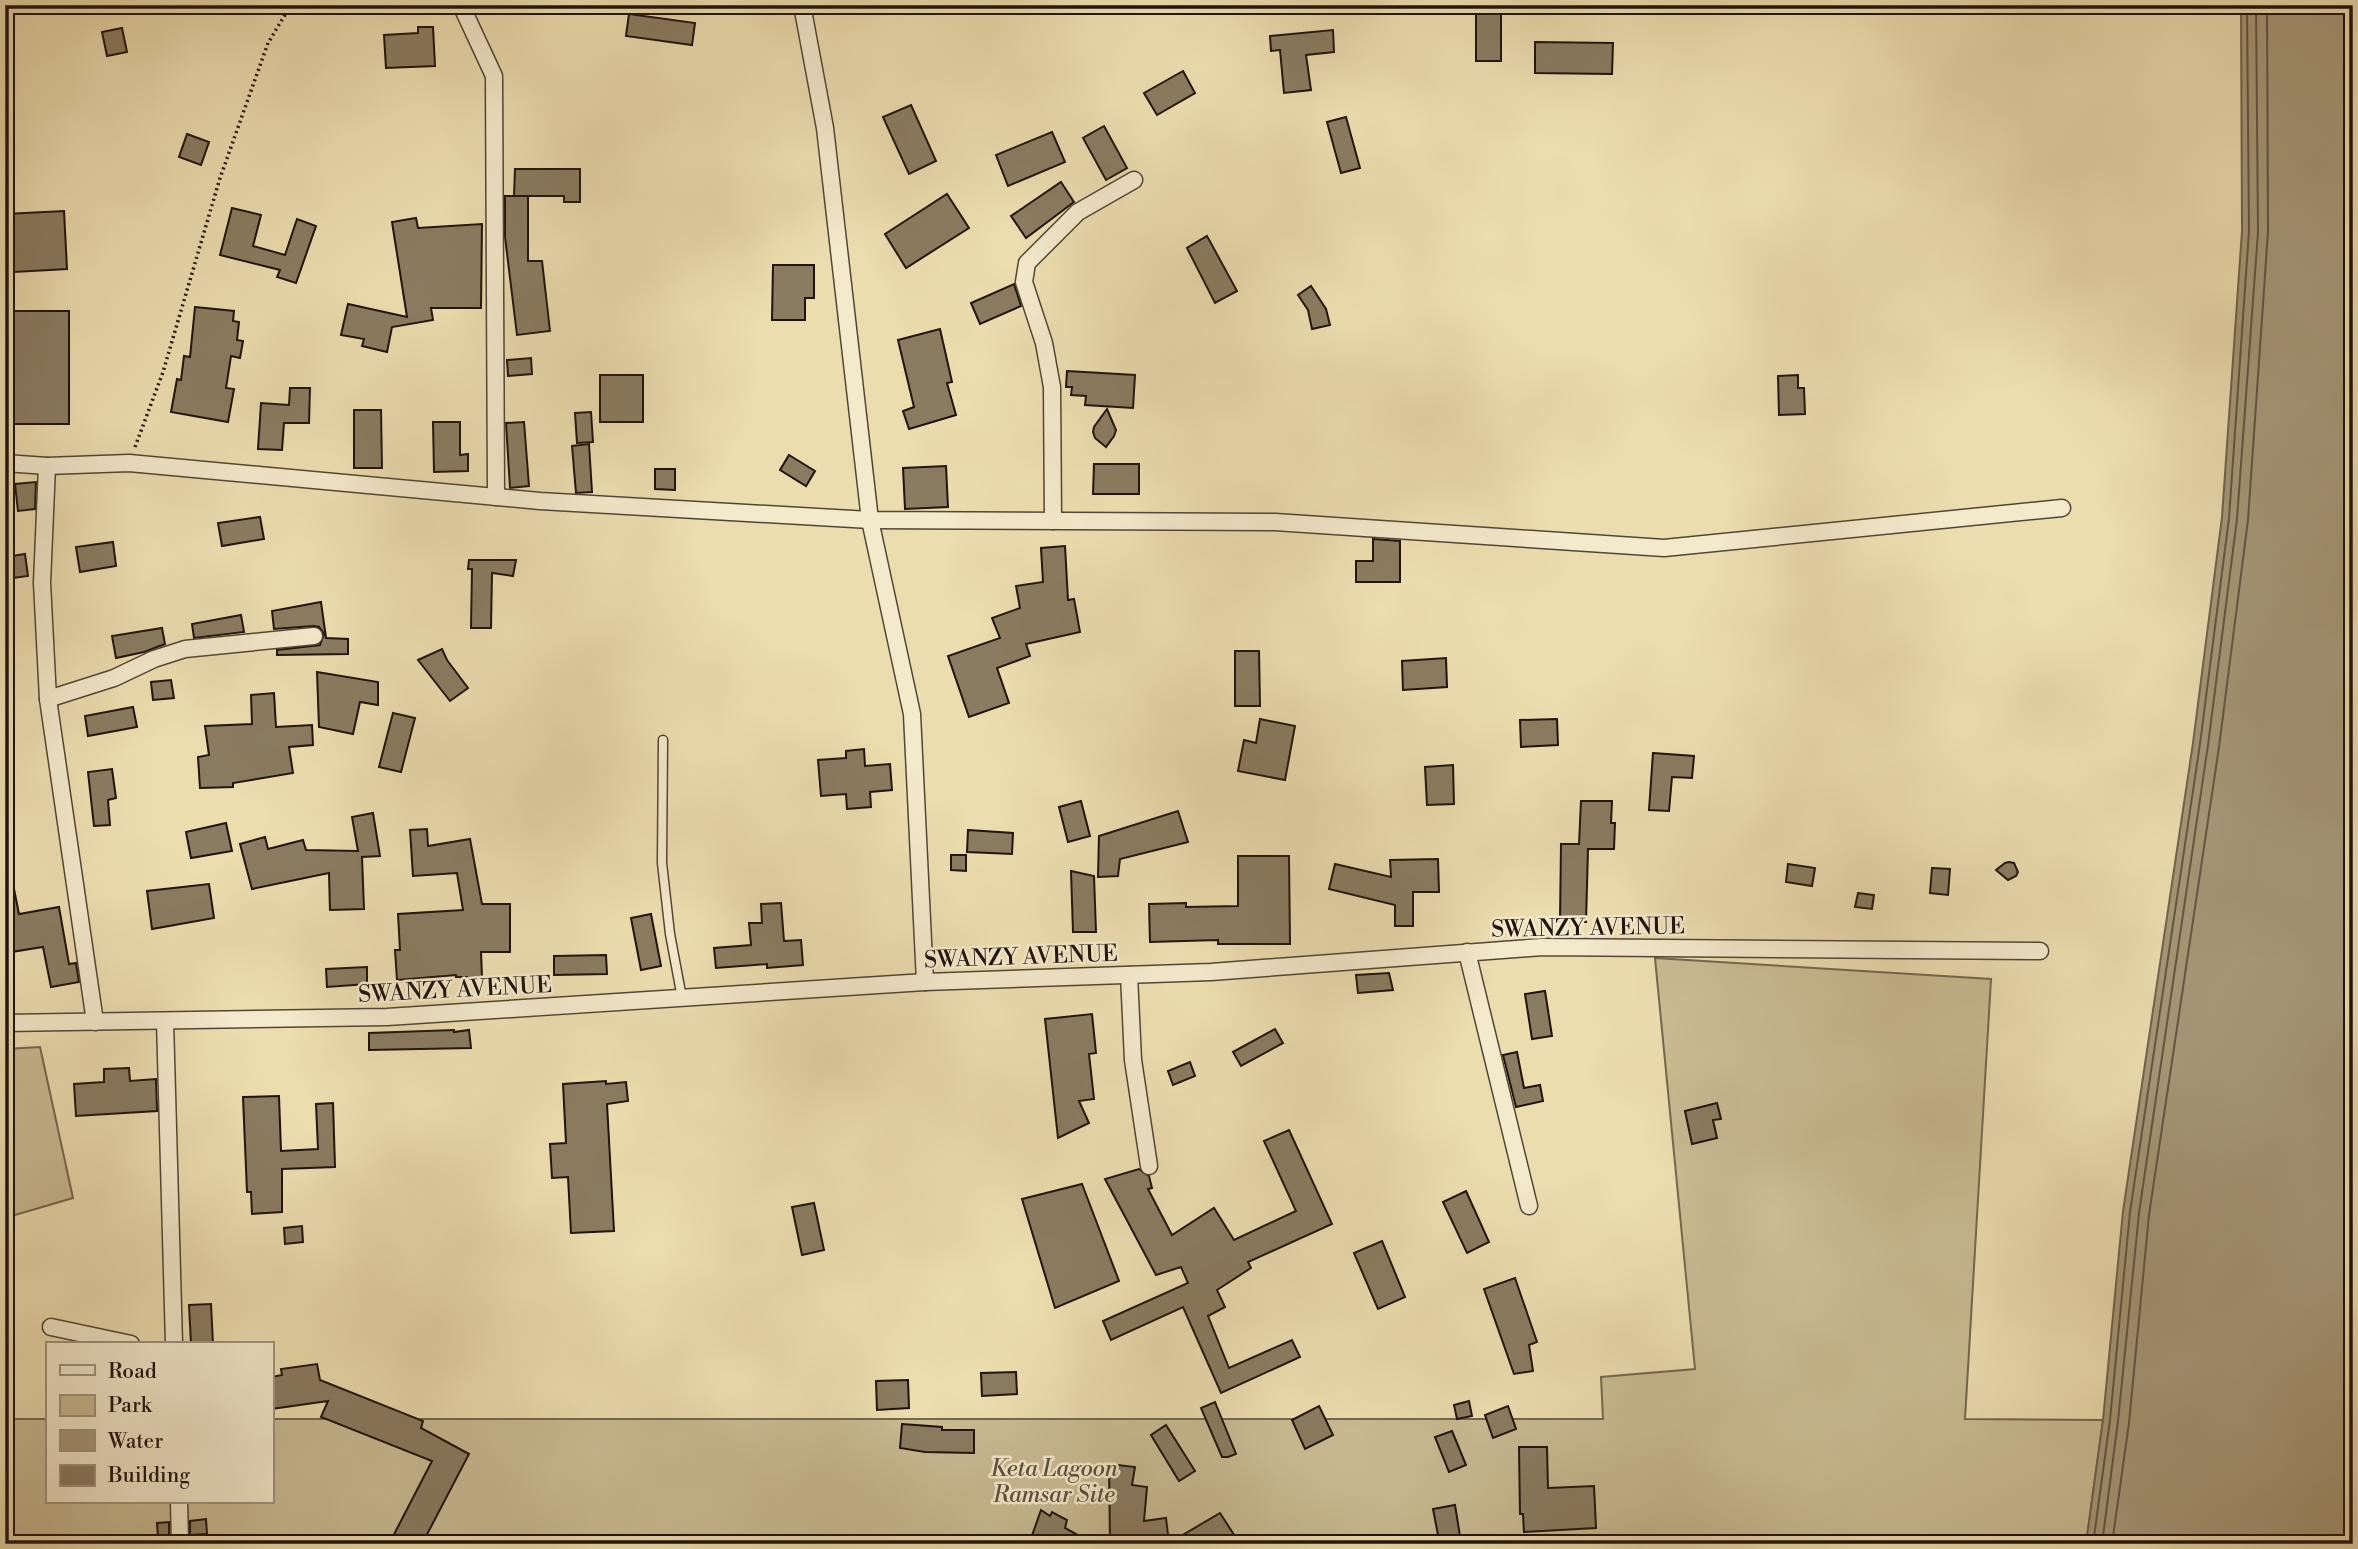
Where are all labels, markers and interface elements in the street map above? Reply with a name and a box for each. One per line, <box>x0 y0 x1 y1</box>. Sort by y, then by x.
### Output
street label: SWANZY AVENUE <box>1491 912 1685 944</box>
street label: SWANZY AVENUE <box>924 940 1118 974</box>
street label: SWANZY AVENUE <box>357 971 553 1009</box>
legend <box>46 1342 273 1504</box>
text: Road <box>108 1359 157 1385</box>
text: Park <box>108 1393 153 1419</box>
text: Water <box>107 1429 163 1455</box>
park label: Keta Lagoon Ramsar Site <box>990 1455 1119 1509</box>
text: Building <box>107 1463 190 1489</box>

